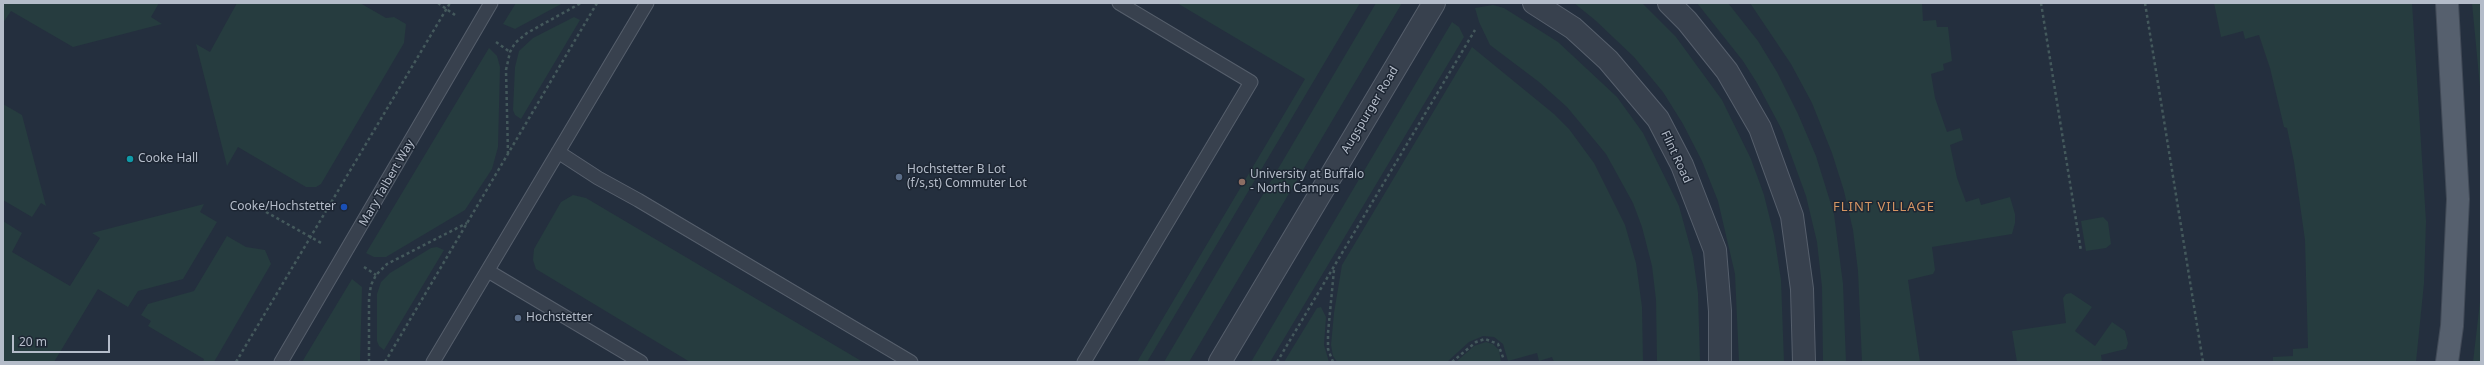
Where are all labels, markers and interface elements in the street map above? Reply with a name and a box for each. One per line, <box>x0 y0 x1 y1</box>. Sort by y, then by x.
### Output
street label: Augspurger Road <box>1338 64 1402 156</box>
street label: Flint Road <box>1658 129 1694 185</box>
street label: Mary Talbert Way <box>356 137 418 229</box>
place label: Cooke Hall <box>138 152 198 166</box>
marker: Cooke Hall <box>125 154 135 164</box>
place label: Hochstetter B Lot (f/s,st) Commuter Lot <box>907 163 1027 191</box>
place label: University at Buffalo - North Campus <box>1250 168 1364 196</box>
marker: Hochstetter B Lot (f/s,st) Commuter Lot <box>894 172 904 182</box>
marker: University at Buffalo - North Campus <box>1237 177 1247 187</box>
district label: FLINT VILLAGE <box>1833 199 1935 215</box>
place label: Cooke/Hochstetter <box>230 200 336 214</box>
marker: Cooke/Hochstetter <box>339 202 349 212</box>
place label: Hochstetter <box>526 311 593 325</box>
marker: Hochstetter <box>513 313 523 323</box>
scale bar <box>14 327 112 353</box>
text: 20 m <box>19 333 47 350</box>

